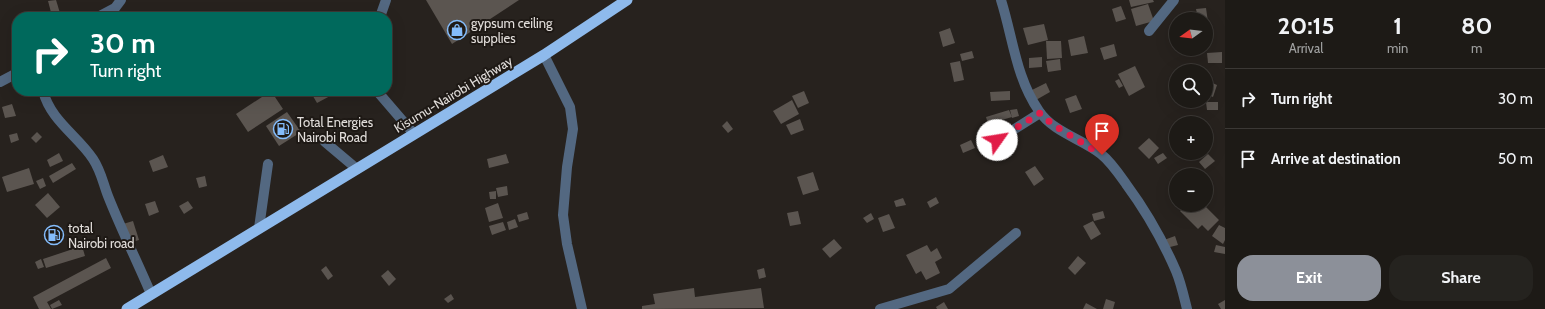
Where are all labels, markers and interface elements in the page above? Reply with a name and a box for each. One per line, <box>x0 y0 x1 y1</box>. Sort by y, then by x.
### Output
text: 20:15 <box>1278 11 1334 40</box>
text: 1 <box>1393 11 1402 40</box>
text: 80 <box>1461 11 1492 40</box>
north arrow <box>1169 12 1213 56</box>
map controls <box>1169 12 1213 212</box>
place label: gypsum ceiling supplies <box>471 15 553 46</box>
shop icon: gypsum ceiling supplies <box>446 19 468 41</box>
text: 30 m <box>90 26 156 60</box>
icon: right <box>24 28 76 80</box>
text: Arrival <box>1289 40 1323 56</box>
text: min <box>1387 40 1408 56</box>
text: m <box>1471 40 1482 56</box>
street label: Kisumu-Nairobi Highway <box>391 52 516 136</box>
text: Turn right <box>90 60 161 82</box>
button: search <box>1169 64 1213 108</box>
icon: right <box>1237 88 1259 110</box>
text: Turn right <box>1271 90 1332 108</box>
text: 30 m <box>1498 90 1533 108</box>
place label: Total Energies Nairobi Road <box>297 114 374 145</box>
pin <box>1085 114 1119 155</box>
button: + <box>1169 116 1213 160</box>
fuel station icon: Total Energies Nairobi Road <box>272 118 294 140</box>
position arrow <box>976 119 1018 161</box>
icon: arrive <box>1091 120 1113 142</box>
icon: arrive <box>1237 148 1259 170</box>
text: Arrive at destination <box>1271 150 1401 168</box>
text: 50 m <box>1498 150 1533 168</box>
button: − <box>1169 168 1213 212</box>
place label: total Nairobi road <box>68 220 135 251</box>
fuel station icon: total Nairobi road <box>43 224 65 246</box>
button: Exit <box>1237 255 1381 301</box>
button: Share <box>1389 255 1533 301</box>

